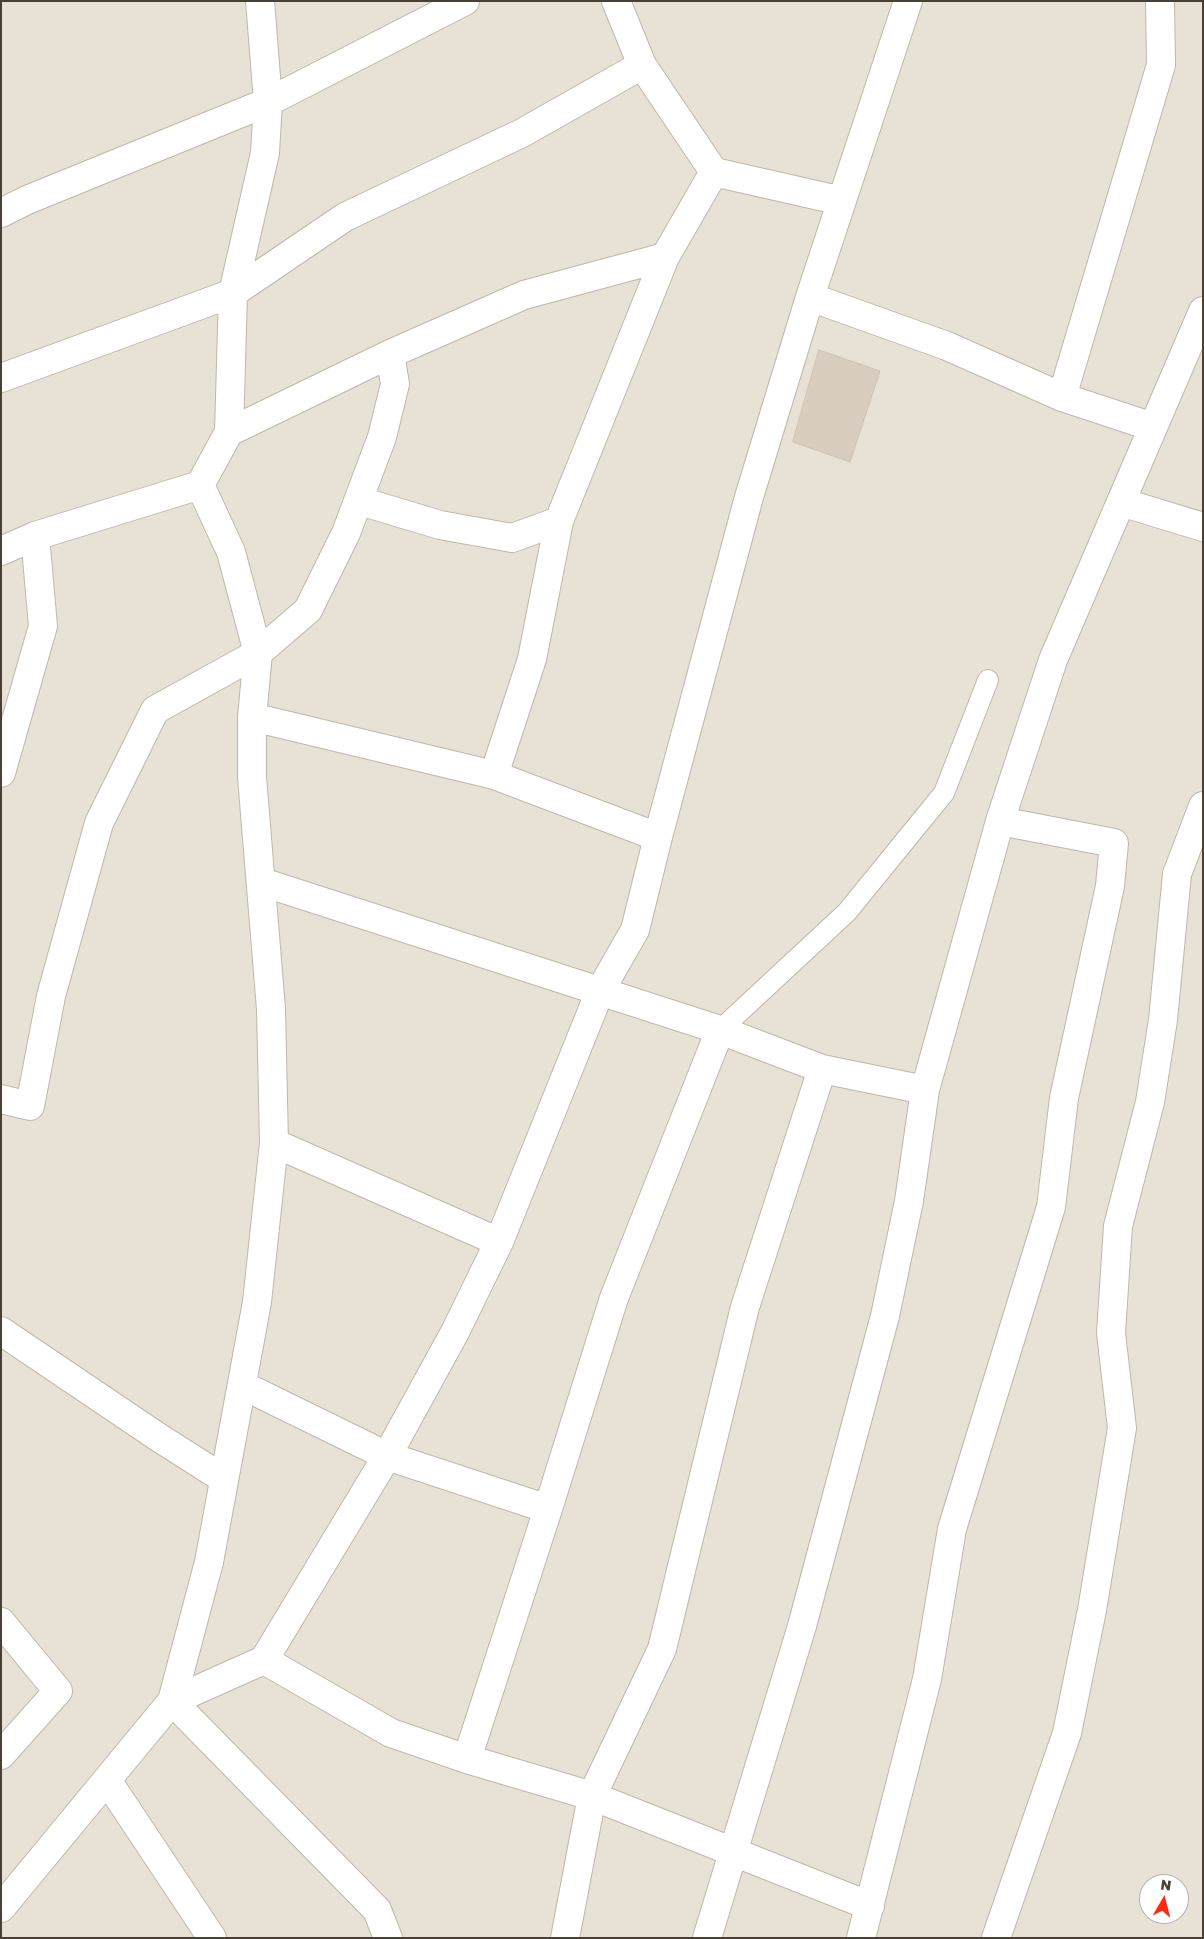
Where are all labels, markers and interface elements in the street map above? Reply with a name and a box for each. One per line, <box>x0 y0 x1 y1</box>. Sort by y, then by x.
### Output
north arrow <box>1139 1874 1189 1924</box>
text: N <box>1160 1875 1172 1894</box>

